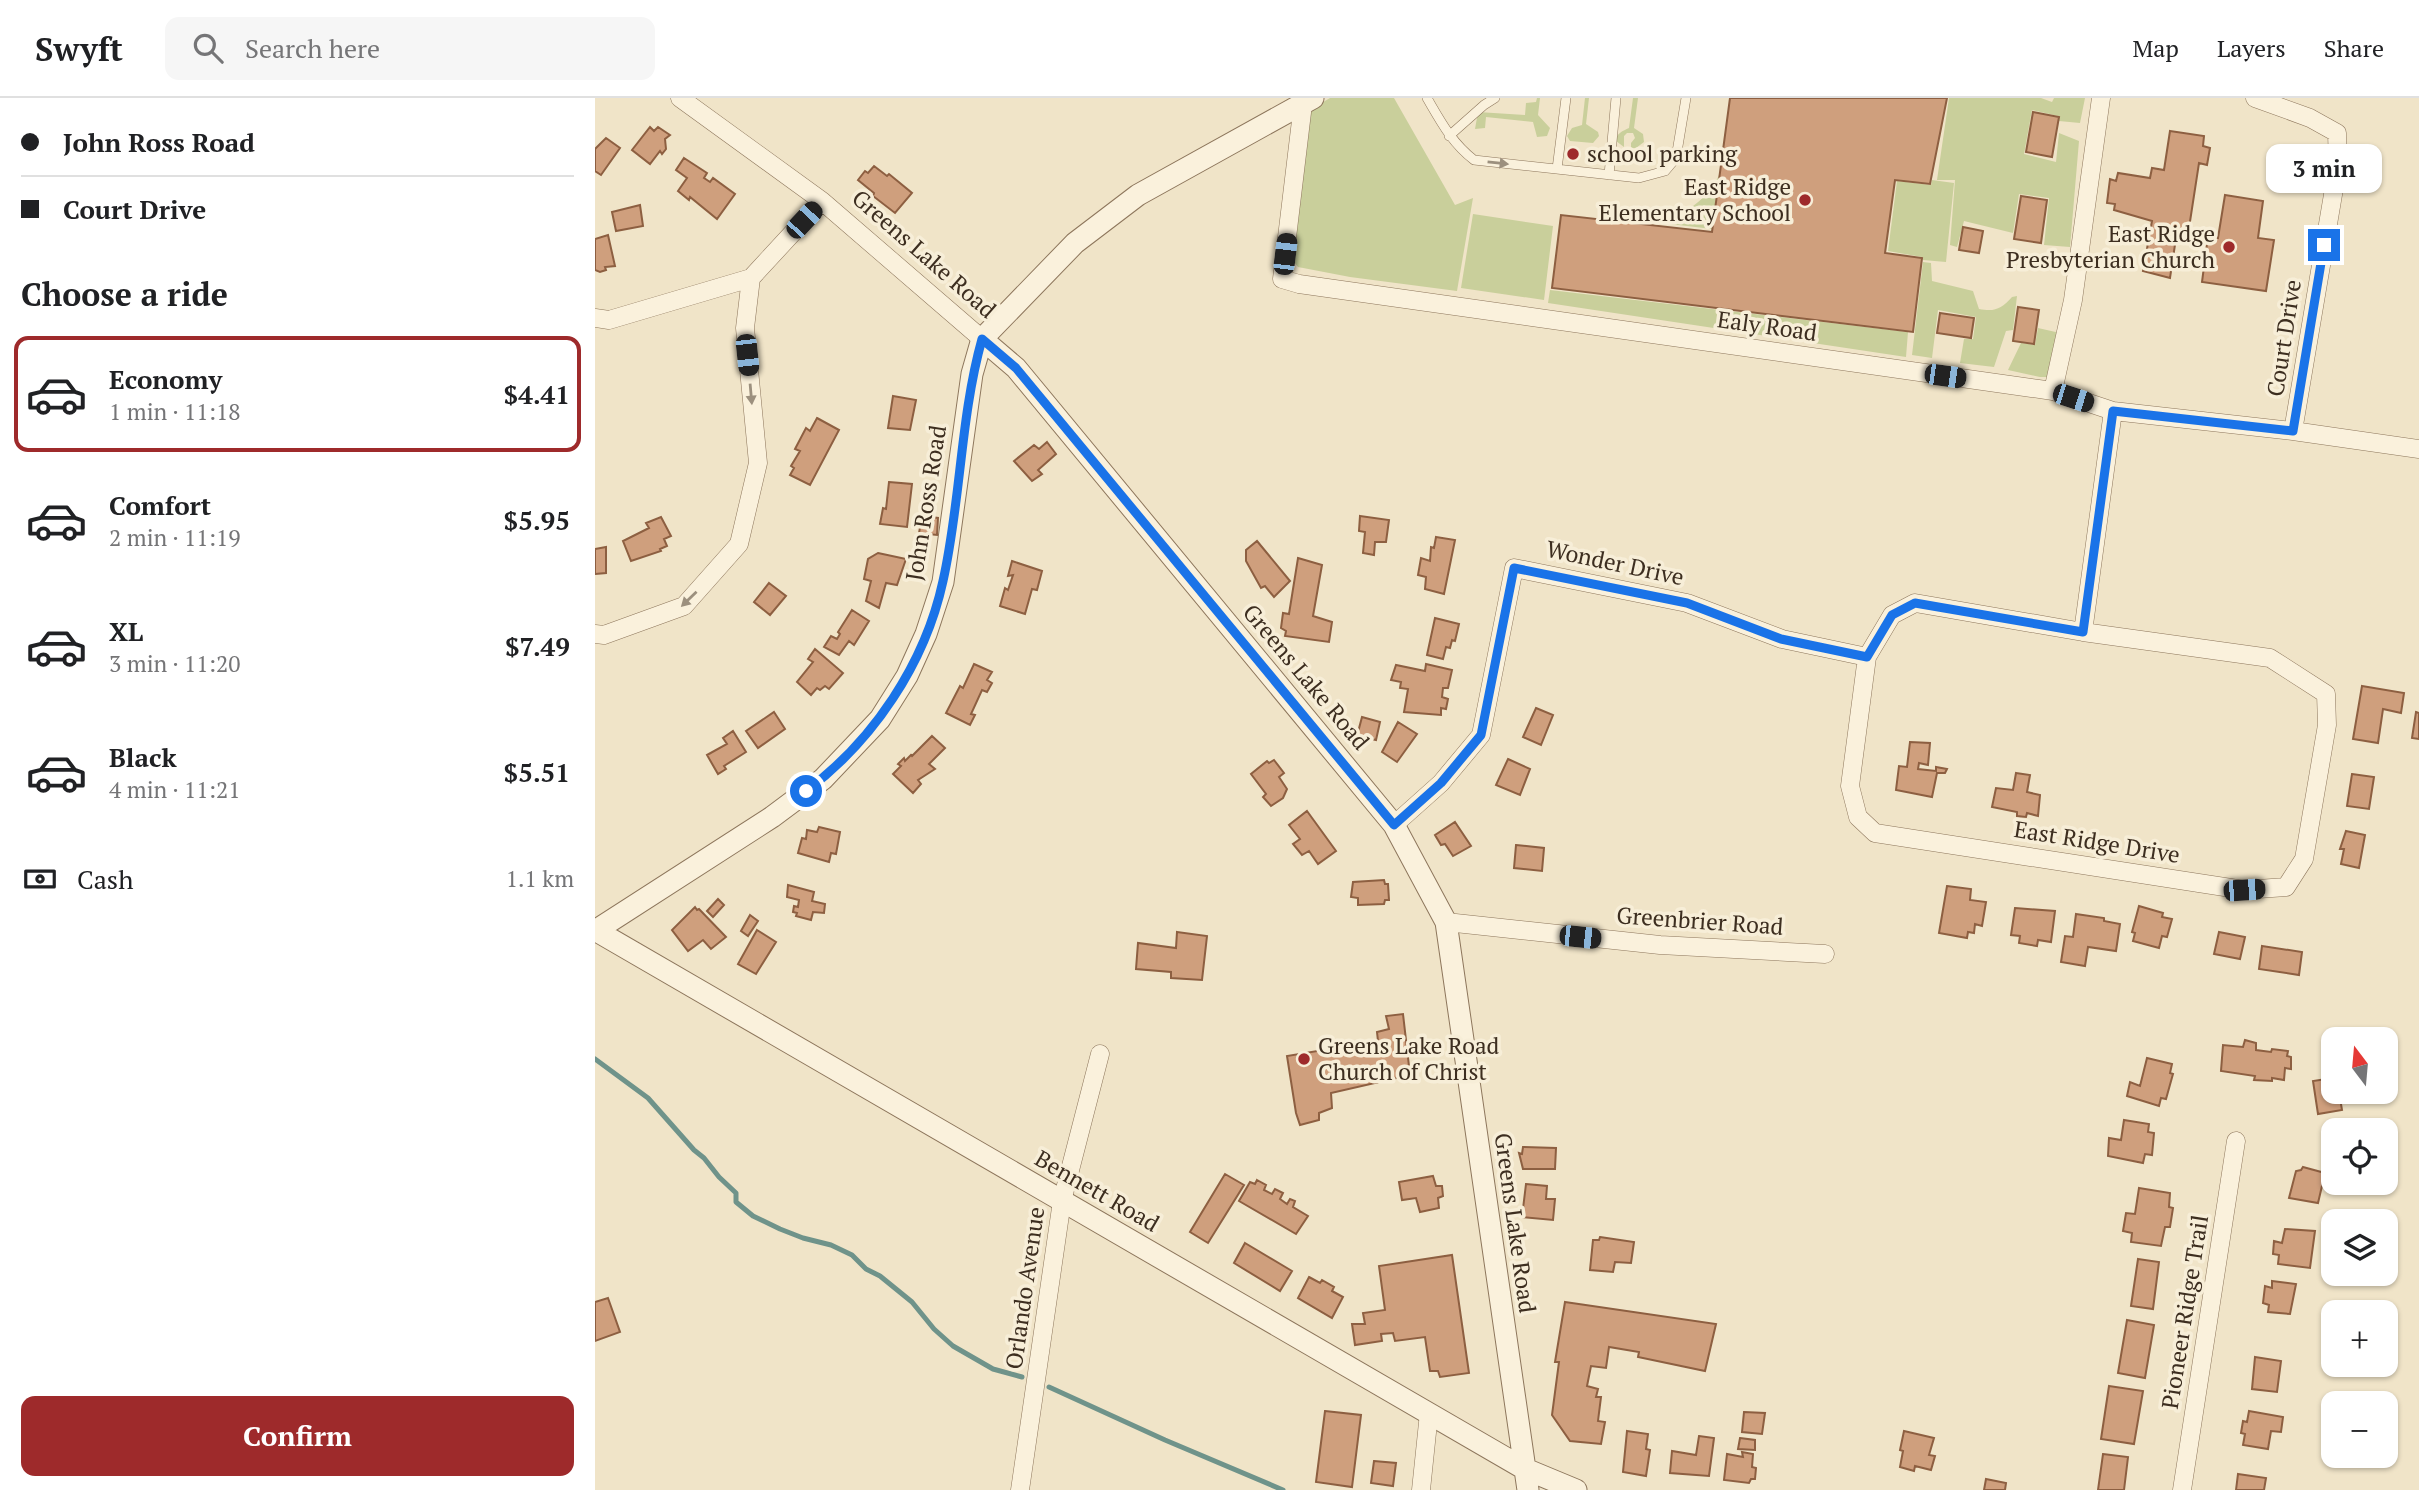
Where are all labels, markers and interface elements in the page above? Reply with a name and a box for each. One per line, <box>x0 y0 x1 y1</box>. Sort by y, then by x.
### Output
search box <box>165 17 655 80</box>
text: Swyft <box>35 27 123 70</box>
icon: search <box>189 29 227 67</box>
text: Search here <box>245 31 380 65</box>
text: Map <box>2132 32 2179 64</box>
text: Layers <box>2217 32 2286 64</box>
text: Share <box>2324 32 2384 64</box>
text: John Ross Road <box>63 125 255 159</box>
place label: school parking <box>1587 138 1738 169</box>
callout: 3 min <box>2266 144 2382 192</box>
marker: school parking <box>1565 146 1581 162</box>
text: 3 min <box>2293 153 2355 184</box>
one-way arrow <box>1487 157 1509 168</box>
place label: East Ridge Elementary School <box>1599 171 1791 228</box>
street label: Greens Lake Road <box>846 182 1003 325</box>
text: Court Drive <box>63 192 206 226</box>
marker: East Ridge Elementary School <box>1797 192 1813 208</box>
car <box>782 197 827 243</box>
place label: East Ridge Presbyterian Church <box>2006 218 2215 275</box>
route end <box>2308 229 2340 261</box>
car <box>1273 232 1298 276</box>
marker: East Ridge Presbyterian Church <box>2221 239 2237 255</box>
text: Choose a ride <box>21 273 228 315</box>
street label: Court Drive <box>2259 277 2308 399</box>
street label: Ealy Road <box>1715 303 1819 348</box>
car <box>735 333 760 377</box>
text: Economy <box>109 362 222 396</box>
icon: car <box>25 363 88 426</box>
car <box>1923 363 1968 389</box>
text: $4.41 <box>504 377 570 411</box>
car <box>2050 382 2097 414</box>
one-way arrow <box>746 383 757 405</box>
text: 1 min · 11:18 <box>109 396 241 427</box>
street label: John Ross Road <box>898 423 953 583</box>
text: Comfort <box>109 488 211 522</box>
icon: car <box>25 489 88 552</box>
text: $5.95 <box>504 503 570 537</box>
text: 2 min · 11:19 <box>109 522 241 553</box>
street label: Wonder Drive <box>1543 533 1687 592</box>
one-way arrow <box>680 591 697 608</box>
street label: Greens Lake Road <box>1236 597 1377 756</box>
text: XL <box>109 614 143 648</box>
icon: car <box>25 615 88 678</box>
text: $7.49 <box>505 629 570 663</box>
text: 3 min · 11:20 <box>109 648 241 679</box>
text: Black <box>109 740 177 774</box>
icon: car <box>25 741 88 804</box>
text: $5.51 <box>504 755 570 789</box>
text: 4 min · 11:21 <box>109 774 241 805</box>
route start <box>790 775 822 807</box>
street label: East Ridge Drive <box>2012 813 2182 870</box>
icon: cash <box>21 860 59 898</box>
text: Cash <box>77 862 133 896</box>
text: 1.1 km <box>506 863 574 894</box>
car <box>2223 878 2266 902</box>
street label: Greenbrier Road <box>1616 899 1785 942</box>
car <box>1559 924 1602 950</box>
north arrow <box>2321 1027 2397 1104</box>
map controls <box>2321 1027 2398 1468</box>
place label: Greens Lake Road Church of Christ <box>1318 1030 1500 1087</box>
marker: Greens Lake Road Church of Christ <box>1296 1051 1312 1067</box>
button: locate <box>2321 1118 2398 1195</box>
street label: Greens Lake Road <box>1488 1131 1543 1315</box>
street label: Bennett Road <box>1030 1143 1165 1239</box>
street label: Orlando Avenue <box>998 1205 1051 1371</box>
button: layers <box>2321 1209 2398 1286</box>
street label: Pioneer Ridge Trail <box>2154 1213 2215 1411</box>
button: + <box>2321 1300 2398 1377</box>
button: − <box>2321 1391 2398 1468</box>
button: Confirm <box>21 1396 574 1476</box>

